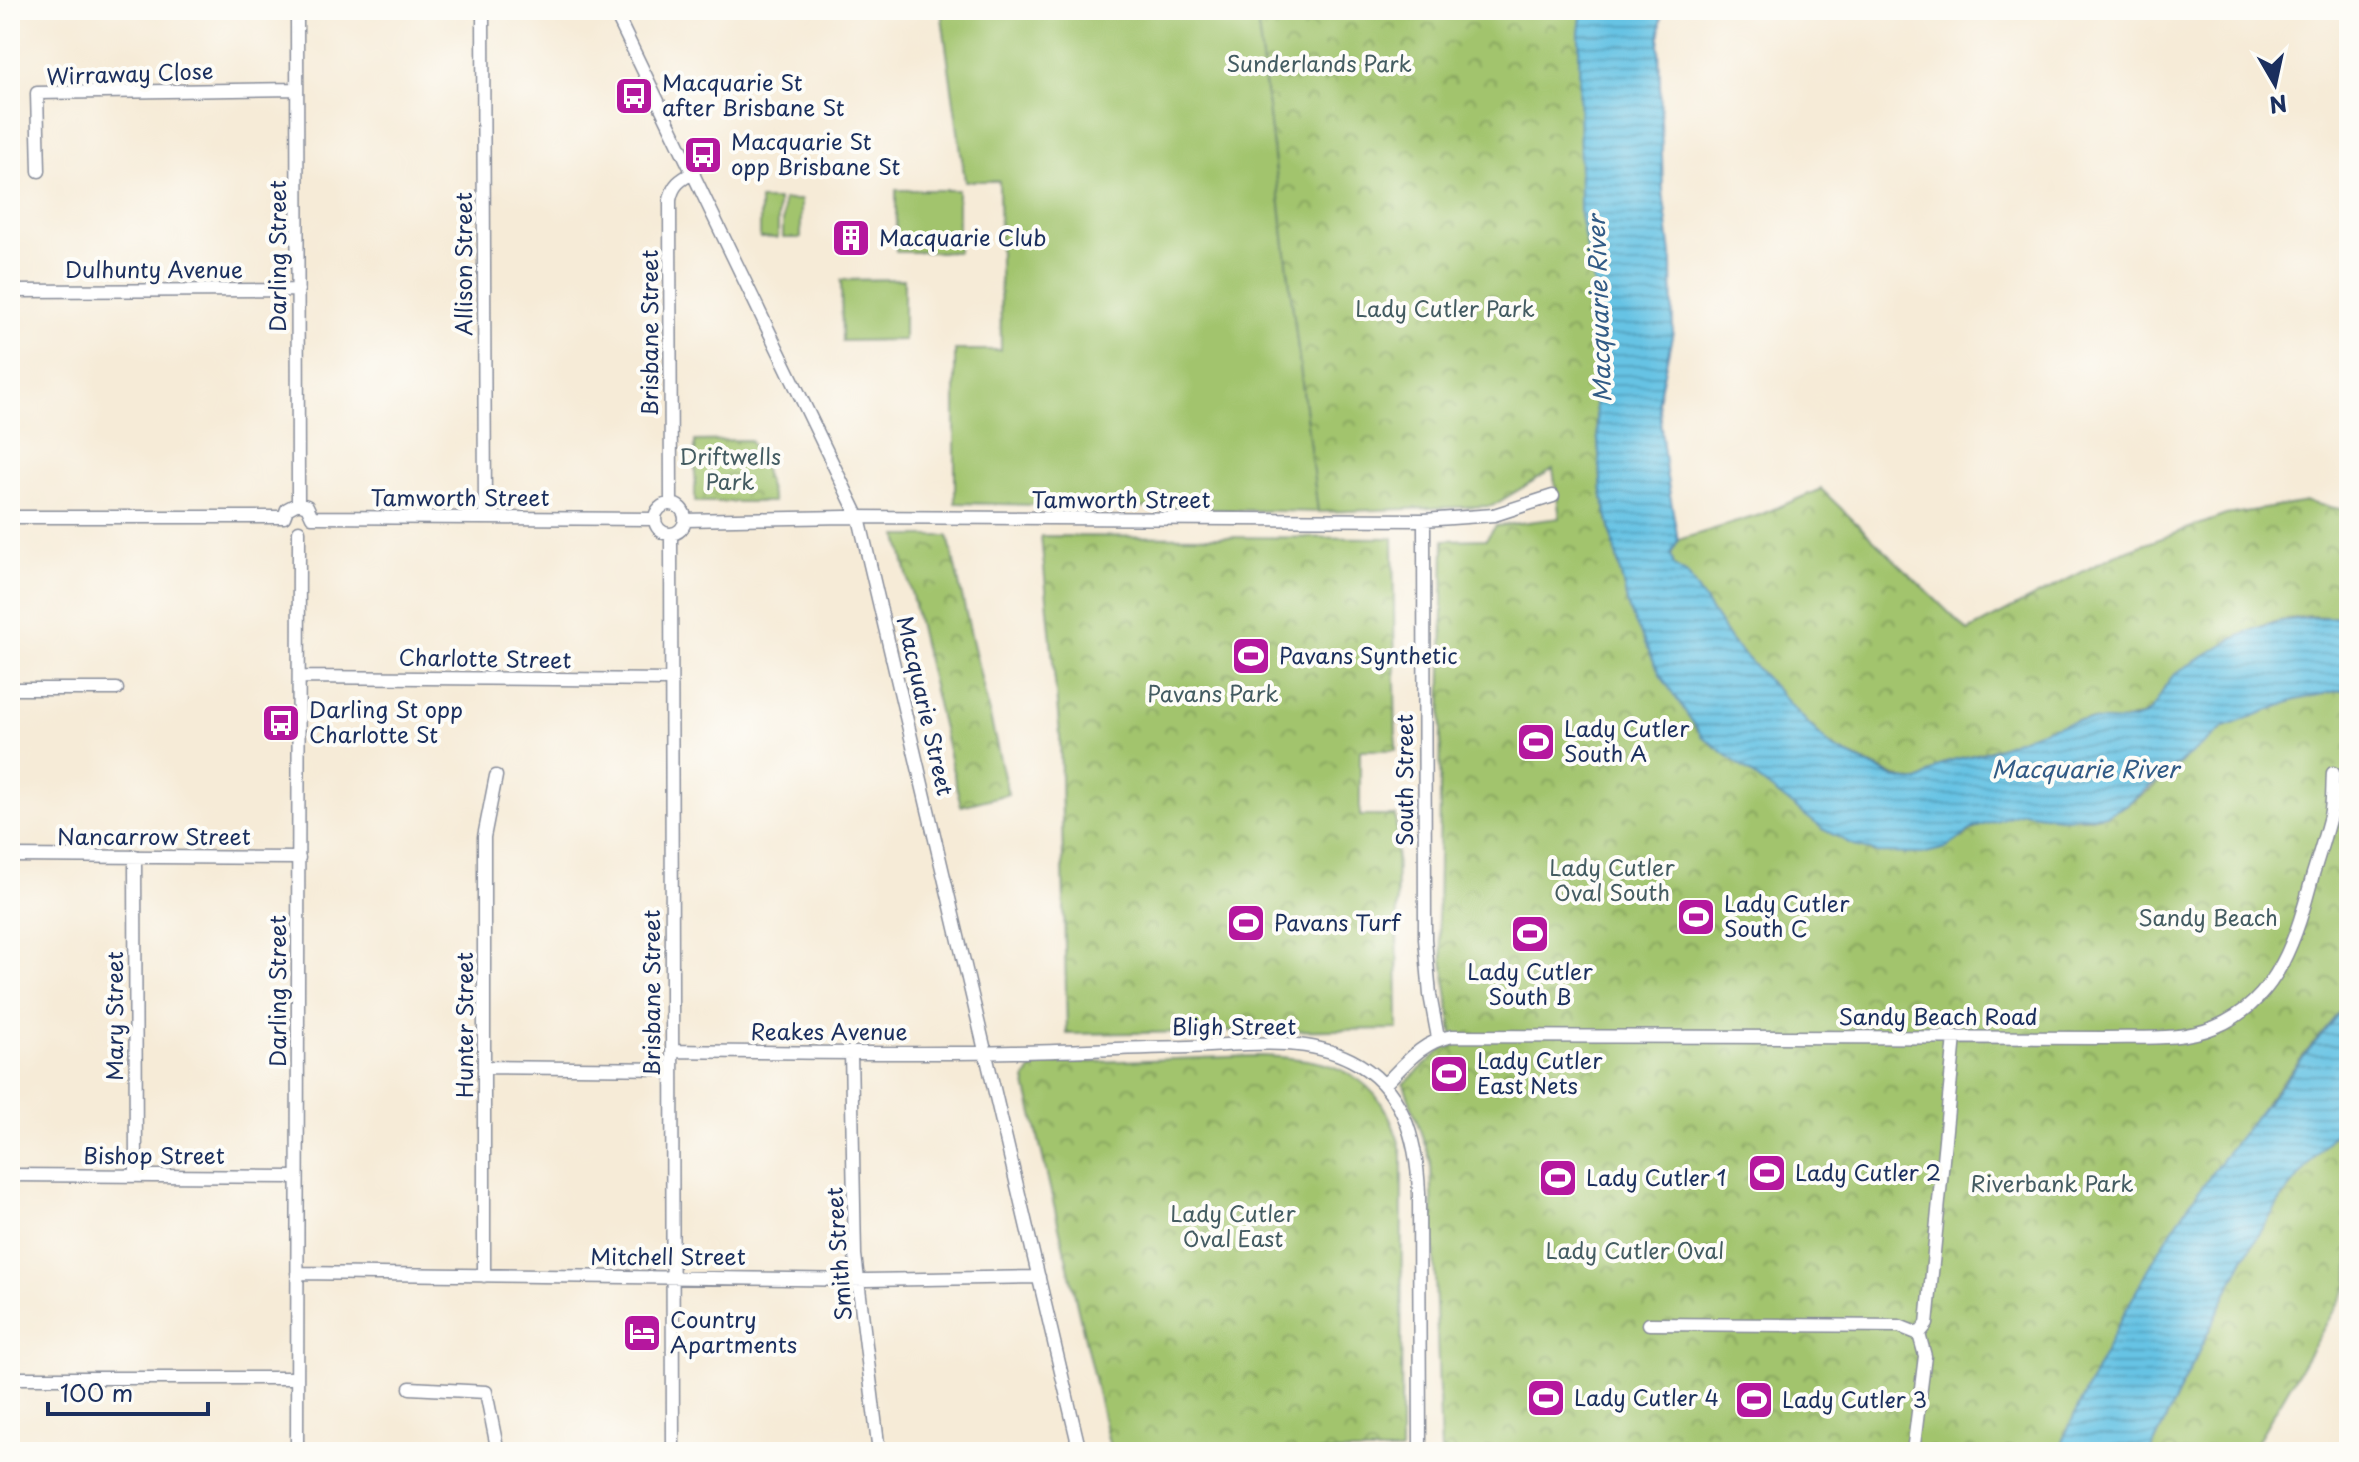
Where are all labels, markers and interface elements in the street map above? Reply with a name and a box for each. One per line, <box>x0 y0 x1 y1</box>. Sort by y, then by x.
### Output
north arrow <box>2235 44 2315 124</box>
park label: Sunderlands Park <box>1226 46 1412 79</box>
street label: Wirraway Close <box>46 53 214 92</box>
place label: Macquarie St after Brisbane St <box>662 65 845 123</box>
bus stop icon: Macquarie St after Brisbane St <box>613 75 655 117</box>
text: N <box>2267 88 2290 123</box>
place label: Macquarie St opp Brisbane St <box>731 124 900 182</box>
bus stop icon: Macquarie St opp Brisbane St <box>682 134 724 176</box>
street label: Darling Street <box>260 180 293 332</box>
street label: Allison Street <box>446 192 479 336</box>
water label: Macquarie River <box>1577 212 1619 403</box>
building icon: Macquarie Club <box>830 217 872 259</box>
place label: Macquarie Club <box>879 220 1047 253</box>
street label: Brisbane Street <box>632 250 665 416</box>
street label: Dulhunty Avenue <box>65 252 243 285</box>
park label: Lady Cutler Park <box>1355 291 1535 324</box>
park label: Driftwells Park <box>679 439 781 497</box>
street label: Tamworth Street <box>370 480 550 513</box>
street label: Tamworth Street <box>1031 482 1211 515</box>
street label: Macquarie Street <box>890 613 963 799</box>
sports icon: Pavans Synthetic <box>1230 635 1272 677</box>
place label: Pavans Synthetic <box>1279 638 1458 671</box>
street label: Charlotte Street <box>398 639 572 676</box>
park label: Pavans Park <box>1147 676 1279 709</box>
place label: Darling St opp Charlotte St <box>309 692 463 750</box>
bus stop icon: Darling St opp Charlotte St <box>260 702 302 744</box>
place label: Lady Cutler South A <box>1564 711 1690 769</box>
street label: South Street <box>1387 714 1420 846</box>
sports icon: Lady Cutler South A <box>1515 721 1557 763</box>
water label: Macquarie River <box>1991 750 2182 786</box>
street label: Nancarrow Street <box>57 819 251 852</box>
park label: Lady Cutler Oval South <box>1549 850 1675 908</box>
place label: Lady Cutler South C <box>1724 886 1850 944</box>
sports icon: Lady Cutler South C <box>1675 896 1717 938</box>
park label: Sandy Beach <box>2138 900 2278 933</box>
sports icon: Pavans Turf <box>1225 902 1267 944</box>
place label: Pavans Turf <box>1274 905 1402 938</box>
street label: Brisbane Street <box>634 910 667 1076</box>
sports icon: Lady Cutler South B <box>1509 913 1551 955</box>
street label: Darling Street <box>260 915 293 1067</box>
street label: Mary Street <box>97 951 130 1081</box>
street label: Hunter Street <box>447 952 480 1098</box>
place label: Lady Cutler South B <box>1467 954 1593 1012</box>
street label: Sandy Beach Road <box>1838 999 2038 1032</box>
street label: Bligh Street <box>1172 1009 1296 1042</box>
street label: Reakes Avenue <box>751 1014 907 1047</box>
place label: Lady Cutler East Nets <box>1477 1043 1603 1101</box>
sports icon: Lady Cutler East Nets <box>1428 1053 1470 1095</box>
street label: Bishop Street <box>83 1138 225 1171</box>
sports icon: Lady Cutler 2 <box>1746 1152 1788 1194</box>
place label: Lady Cutler 2 <box>1795 1155 1941 1188</box>
sports icon: Lady Cutler 1 <box>1537 1157 1579 1199</box>
place label: Lady Cutler 1 <box>1586 1160 1726 1193</box>
park label: Riverbank Park <box>1970 1166 2134 1199</box>
street label: Smith Street <box>816 1186 859 1322</box>
park label: Lady Cutler Oval East <box>1170 1196 1296 1254</box>
park label: Lady Cutler Oval <box>1546 1233 1724 1266</box>
street label: Mitchell Street <box>590 1239 746 1272</box>
place label: Country Apartments <box>670 1302 797 1360</box>
hotel icon: Country Apartments <box>621 1312 663 1354</box>
scale bar <box>48 1366 208 1416</box>
text: 100 m <box>60 1374 133 1410</box>
sports icon: Lady Cutler 4 <box>1525 1377 1567 1419</box>
sports icon: Lady Cutler 3 <box>1733 1379 1775 1421</box>
place label: Lady Cutler 4 <box>1574 1380 1719 1413</box>
place label: Lady Cutler 3 <box>1782 1382 1927 1415</box>

